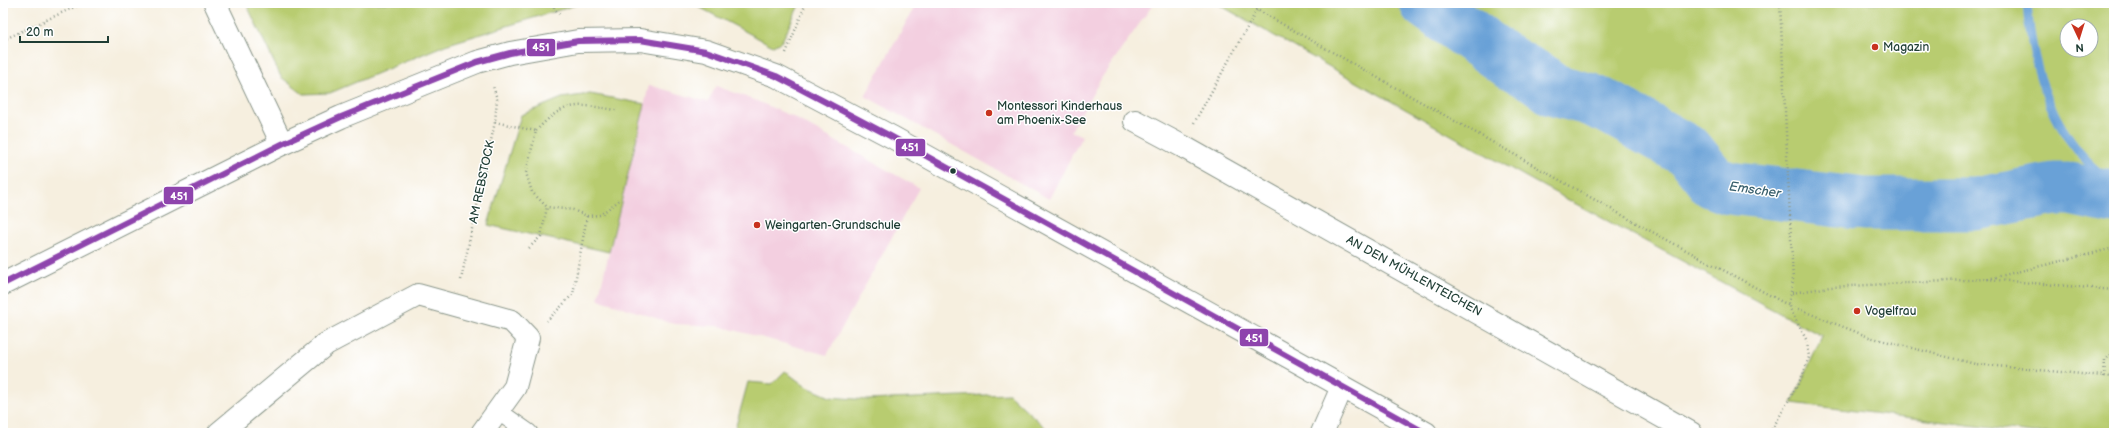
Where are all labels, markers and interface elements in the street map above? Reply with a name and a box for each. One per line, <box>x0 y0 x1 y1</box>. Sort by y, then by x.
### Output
scale bar <box>20 18 108 44</box>
north arrow <box>2059 18 2099 58</box>
text: 20 m <box>26 25 53 40</box>
line badge: 451 <box>526 38 556 57</box>
place label: Magazin <box>1883 40 1929 55</box>
text: 451 <box>532 41 550 54</box>
text: N <box>2075 41 2084 54</box>
marker: Magazin <box>1870 42 1880 52</box>
place label: Montessori Kinderhaus am Phoenix-See <box>997 99 1122 128</box>
marker: Montessori Kinderhaus am Phoenix-See <box>984 108 994 118</box>
line badge: 451 <box>895 138 926 157</box>
street label: AM REBSTOCK <box>466 139 498 225</box>
text: 451 <box>901 141 919 154</box>
unlabelled marker <box>948 166 958 176</box>
water label: Emscher <box>1728 178 1783 202</box>
line badge: 451 <box>163 186 194 205</box>
text: 451 <box>170 190 188 203</box>
place label: Weingarten-Grundschule <box>765 218 901 233</box>
marker: Weingarten-Grundschule <box>752 220 762 230</box>
street label: AN DEN MÜHLENTEICHEN <box>1343 231 1485 320</box>
place label: Vogelfrau <box>1865 304 1916 319</box>
marker: Vogelfrau <box>1852 306 1862 316</box>
line badge: 451 <box>1239 328 1269 347</box>
text: 451 <box>1245 332 1263 345</box>

